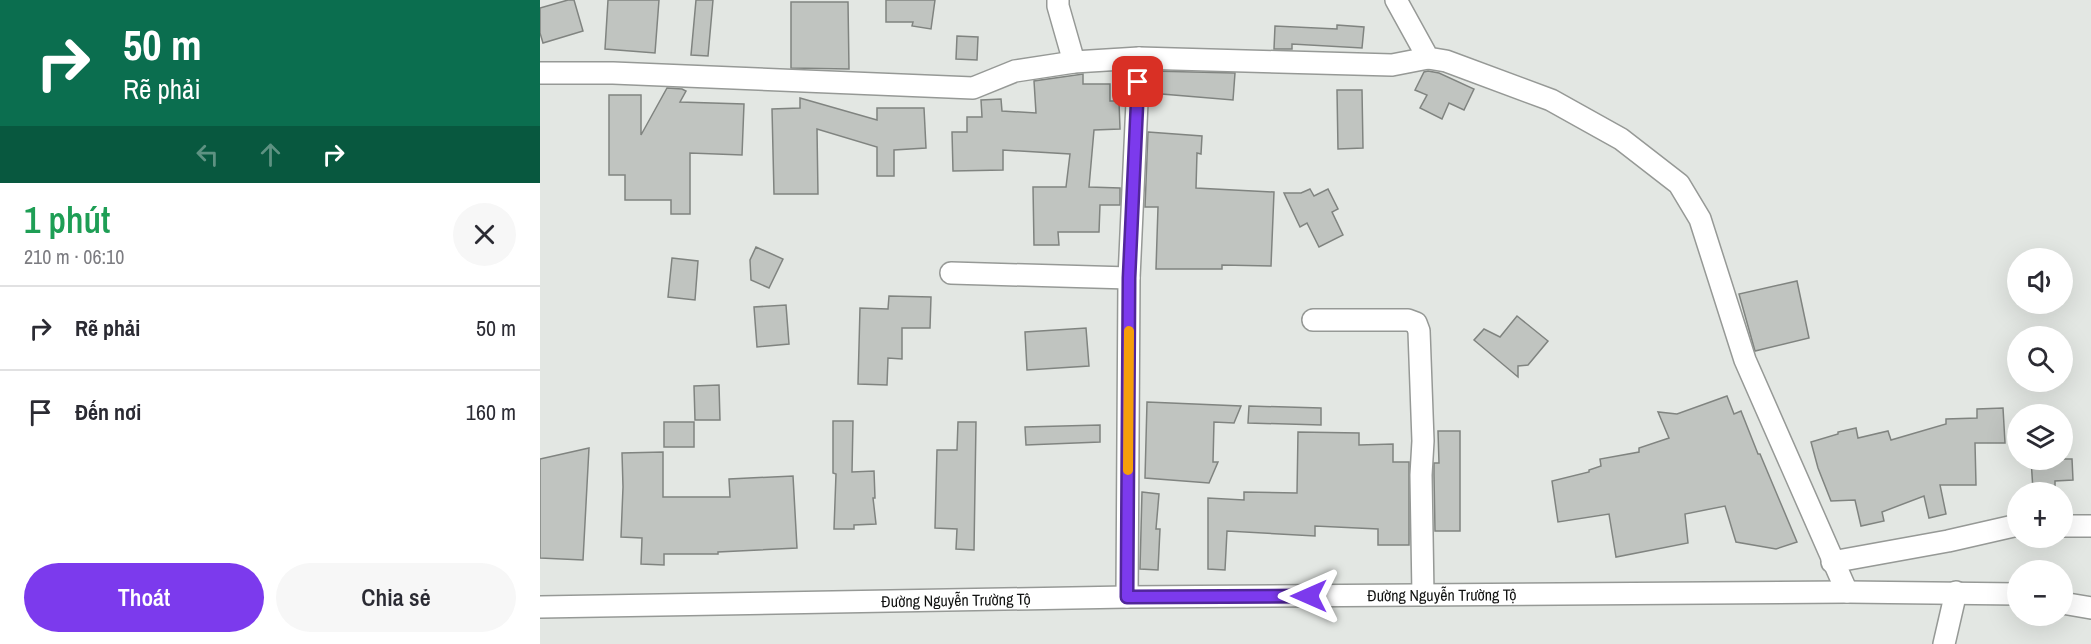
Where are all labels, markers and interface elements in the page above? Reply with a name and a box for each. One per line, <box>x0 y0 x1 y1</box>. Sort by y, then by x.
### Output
text: 50 m <box>123 17 202 73</box>
icon: right <box>24 24 102 102</box>
pin <box>1112 56 1163 107</box>
icon: arrive <box>1121 65 1154 98</box>
text: Rẽ phải <box>123 71 201 107</box>
icon: left <box>191 138 224 171</box>
icon: ahead <box>254 138 287 171</box>
icon: right <box>317 138 350 171</box>
text: 1 phút <box>24 196 110 244</box>
button: close <box>453 203 516 266</box>
text: 210 m · 06:10 <box>24 243 124 270</box>
map controls <box>2007 248 2073 626</box>
button: sound <box>2007 248 2073 314</box>
icon: right <box>24 312 57 345</box>
text: Rẽ phải <box>75 313 140 343</box>
text: 50 m <box>476 313 516 343</box>
button: search <box>2007 326 2073 392</box>
icon: arrive <box>24 396 57 429</box>
text: Đến nơi <box>75 397 141 427</box>
text: 160 m <box>466 397 516 427</box>
button: layers <box>2007 404 2073 470</box>
button: + <box>2007 482 2073 548</box>
button: − <box>2007 560 2073 626</box>
button: Thoát <box>24 563 264 632</box>
button: Chia sẻ <box>276 563 516 632</box>
position arrow <box>1277 564 1341 628</box>
street label: Đường Nguyễn Trường Tộ <box>1367 583 1517 606</box>
street label: Đường Nguyễn Trường Tộ <box>881 588 1031 612</box>

